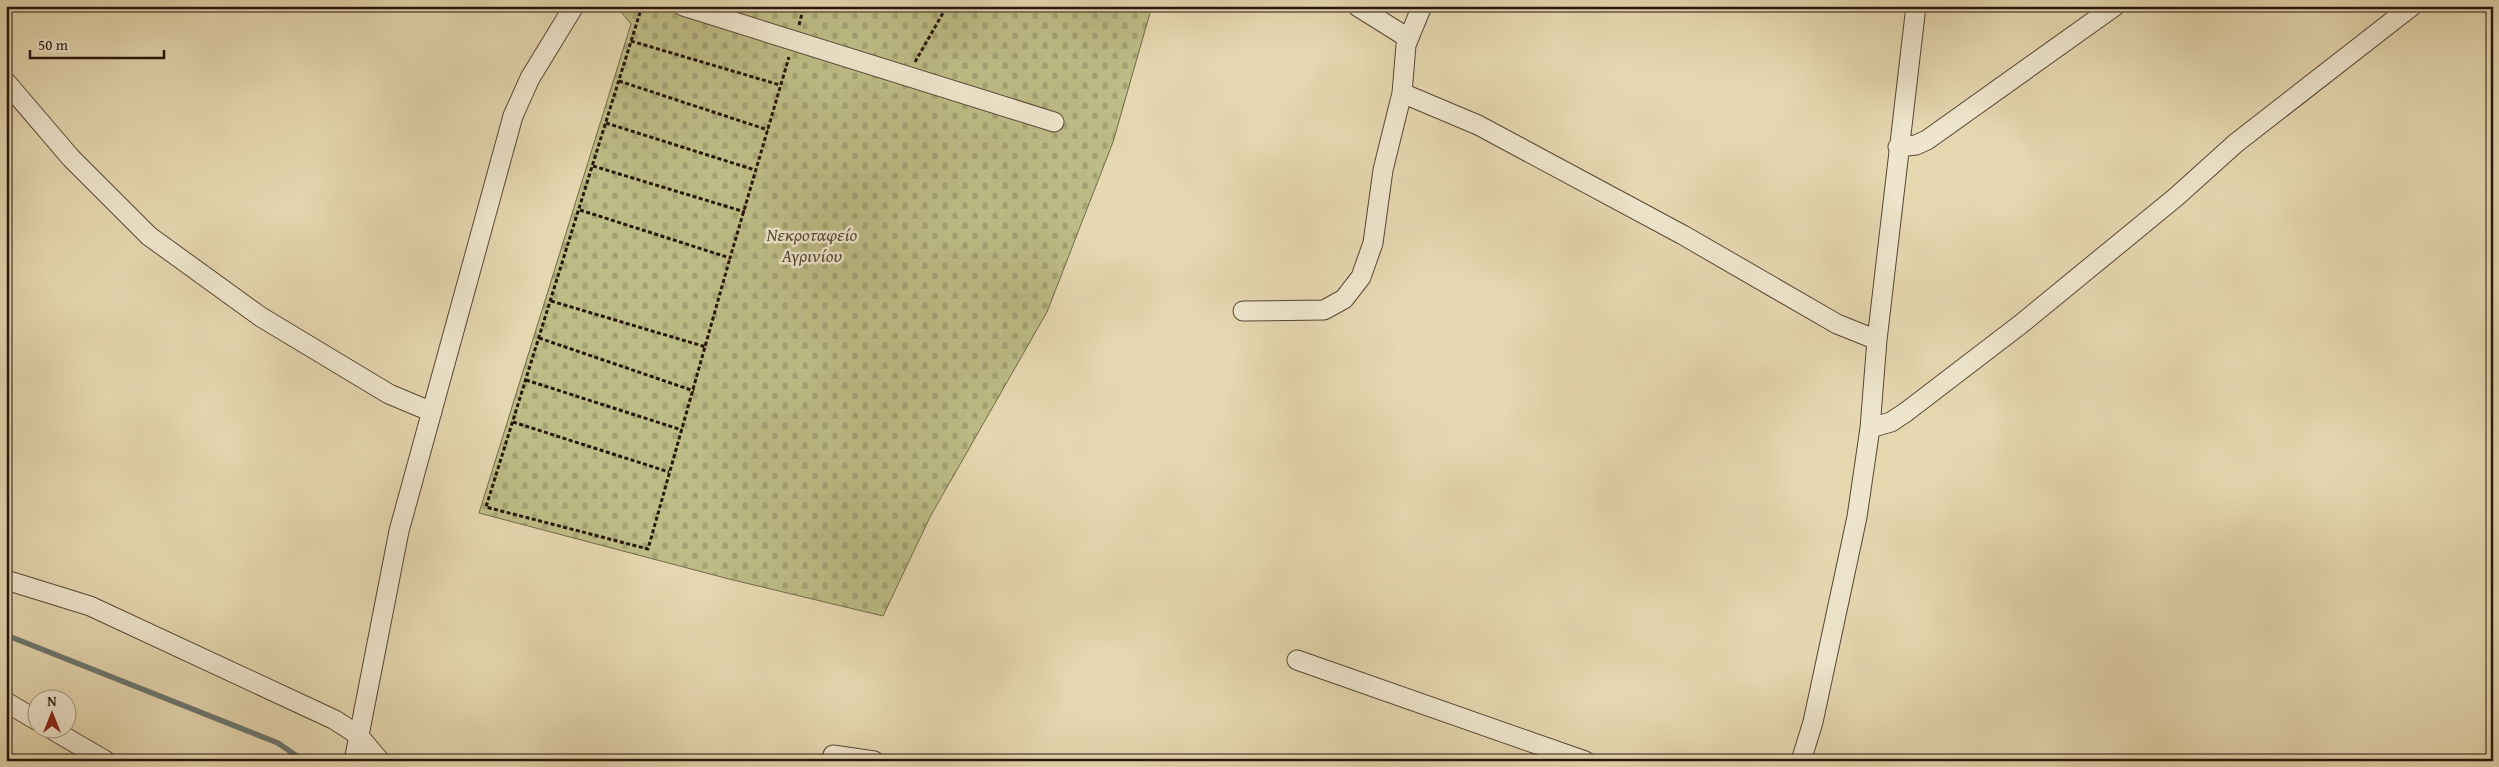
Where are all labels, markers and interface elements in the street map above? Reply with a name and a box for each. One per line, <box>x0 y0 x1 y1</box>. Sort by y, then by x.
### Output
scale bar <box>30 28 164 60</box>
text: 50 m <box>38 34 69 55</box>
park label: Νεκροταφείο Αγρινίου <box>766 221 858 269</box>
north arrow <box>28 690 78 740</box>
text: N <box>47 691 57 711</box>

